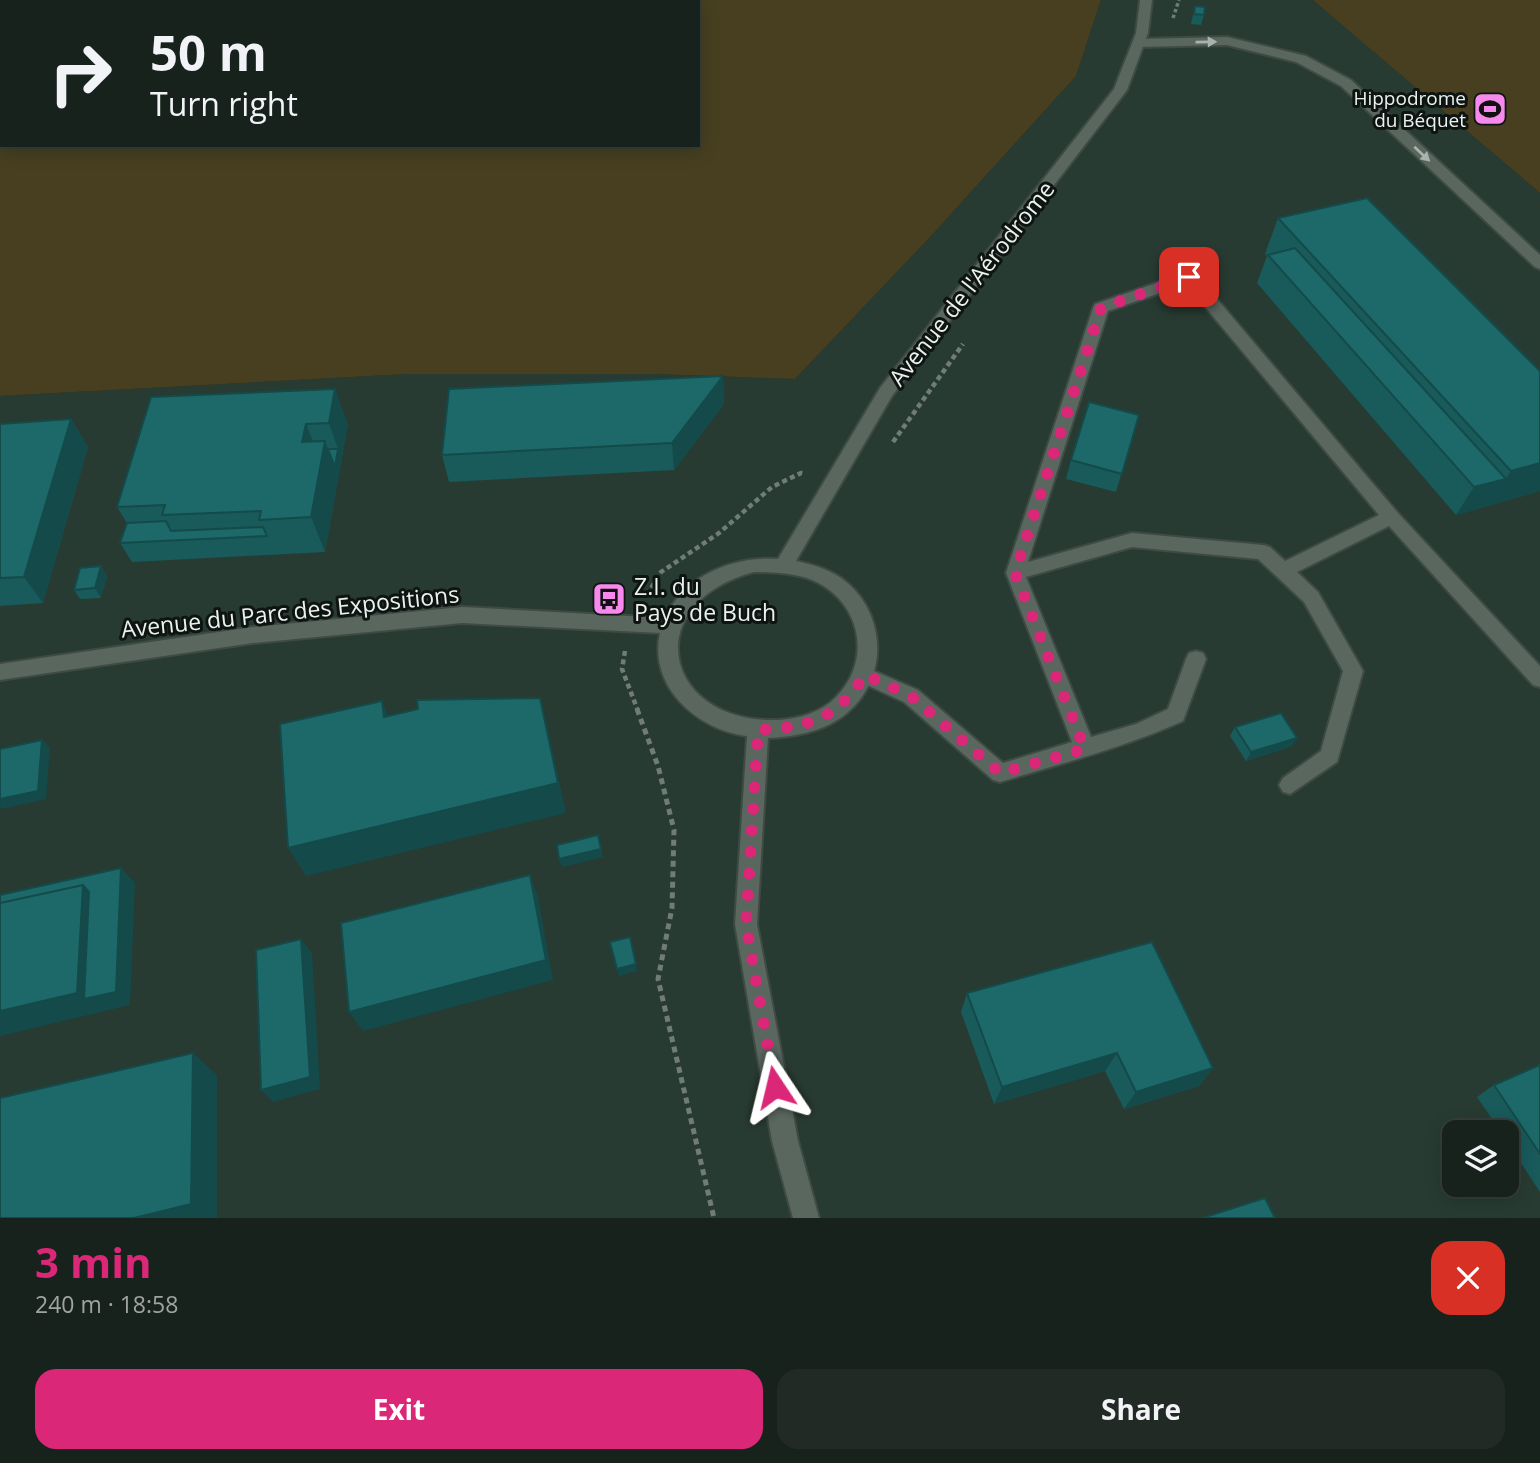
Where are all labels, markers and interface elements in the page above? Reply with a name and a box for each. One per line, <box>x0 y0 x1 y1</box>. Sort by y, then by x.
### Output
text: 50 m <box>150 19 267 85</box>
icon: right <box>35 28 126 119</box>
one-way arrow <box>1196 36 1218 48</box>
text: Turn right <box>150 82 298 125</box>
place label: Hippodrome du Béquet <box>1353 85 1466 133</box>
sports icon: Hippodrome du Béquet <box>1471 90 1509 128</box>
one-way arrow <box>1413 146 1431 162</box>
street label: Avenue de l'Aérodrome <box>881 174 1061 392</box>
pin <box>1159 247 1219 307</box>
icon: arrive <box>1170 258 1208 296</box>
place label: Z.I. du Pays de Buch <box>634 570 776 628</box>
street label: Avenue du Parc des Expositions <box>119 577 461 645</box>
bus stop icon: Z.I. du Pays de Buch <box>590 580 628 618</box>
position arrow <box>738 1050 812 1124</box>
map controls <box>1442 1120 1519 1197</box>
button: layers <box>1442 1120 1519 1197</box>
text: 3 min <box>35 1233 152 1290</box>
button: close <box>1431 1241 1505 1315</box>
text: 240 m · 18:58 <box>35 1288 178 1320</box>
button: Exit <box>35 1369 763 1449</box>
button: Share <box>777 1369 1505 1449</box>

